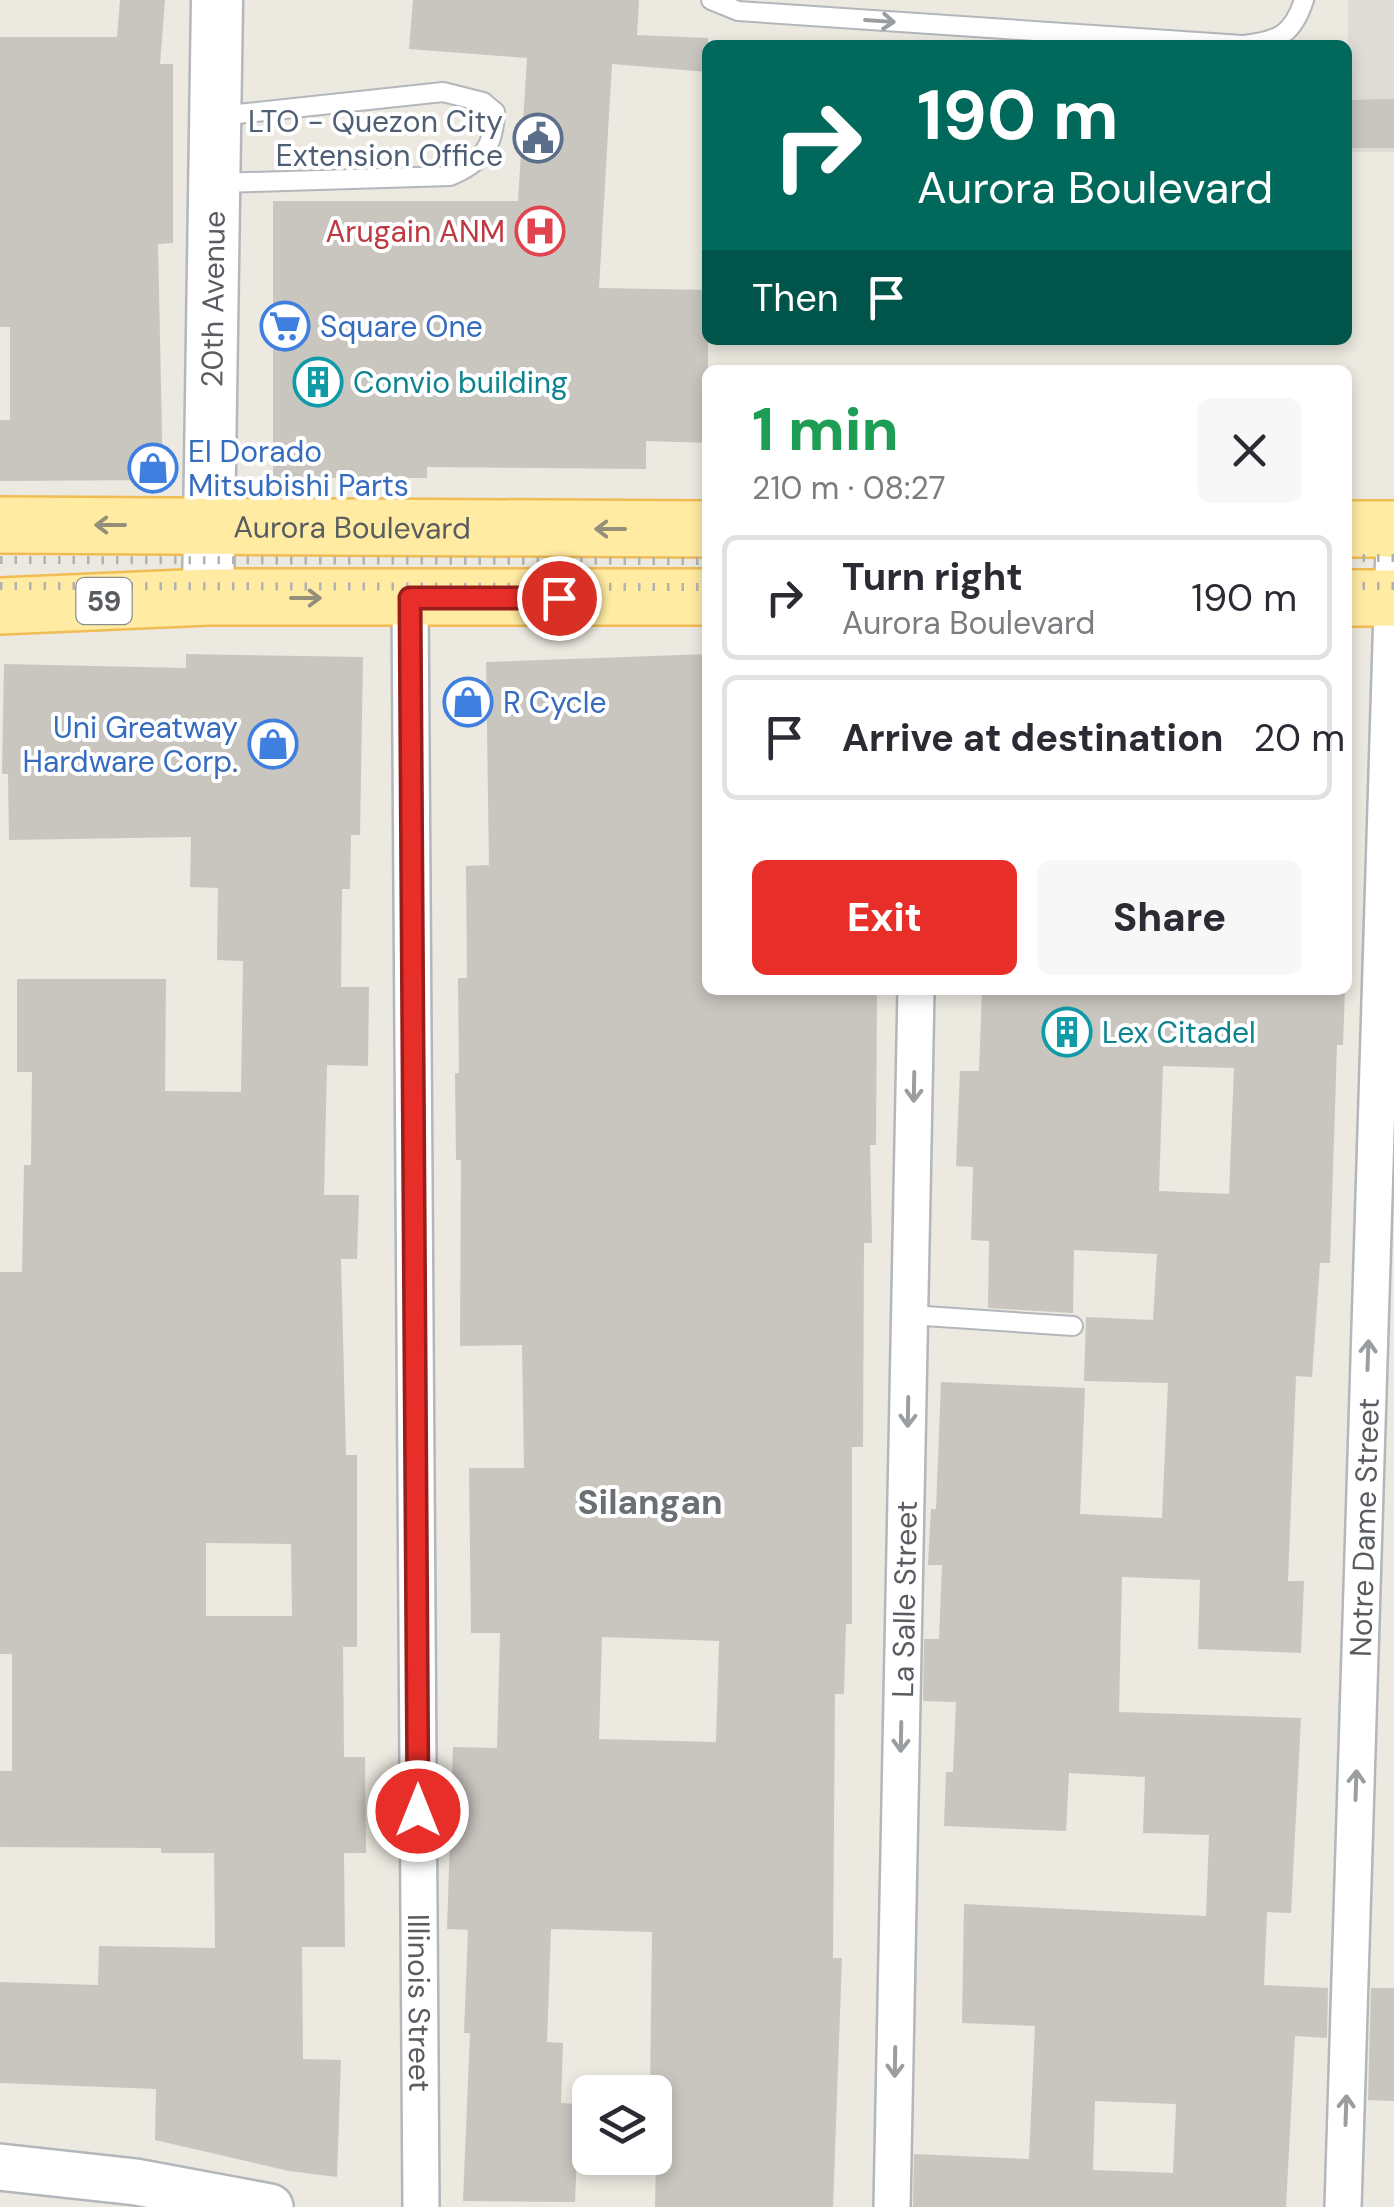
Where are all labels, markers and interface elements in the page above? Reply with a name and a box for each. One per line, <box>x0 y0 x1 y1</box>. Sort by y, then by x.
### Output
one-way arrow <box>863 12 895 31</box>
text: 190 m <box>917 70 1119 161</box>
icon: right <box>752 80 882 210</box>
place label: LTO - Quezon City Extension Office <box>248 102 503 175</box>
public building icon: LTO - Quezon City Extension Office <box>512 112 564 164</box>
text: Aurora Boulevard <box>917 158 1273 217</box>
hospital icon: Arugain ANM <box>514 205 566 257</box>
street label: 20th Avenue <box>192 210 233 388</box>
place label: Arugain ANM <box>325 212 505 251</box>
icon: arrive <box>859 270 914 325</box>
text: Then <box>752 273 839 323</box>
supermarket icon: Square One <box>259 300 311 352</box>
place label: Square One <box>320 307 483 346</box>
building icon: Convio building <box>292 356 344 408</box>
place label: Convio building <box>353 363 568 402</box>
text: 1 min <box>752 390 899 469</box>
button: close <box>1197 398 1302 503</box>
place label: El Dorado Mitsubishi Parts <box>188 432 409 505</box>
shop icon: El Dorado Mitsubishi Parts <box>127 442 179 494</box>
text: 210 m · 08:27 <box>752 467 945 509</box>
street label: Aurora Boulevard <box>233 507 471 547</box>
one-way arrow <box>94 516 126 534</box>
one-way arrow <box>595 520 628 538</box>
text: Turn right <box>842 552 1023 602</box>
pin <box>517 556 602 641</box>
icon: right <box>757 570 812 625</box>
icon: arrive <box>532 571 587 626</box>
text: 190 m <box>1191 573 1297 623</box>
road number: 59 <box>76 578 132 624</box>
one-way arrow <box>289 588 321 607</box>
text: Aurora Boulevard <box>842 602 1095 644</box>
shop icon: R Cycle <box>442 676 494 728</box>
place label: R Cycle <box>503 683 606 722</box>
place label: Uni Greatway Hardware Corp. <box>23 708 238 781</box>
icon: arrive <box>757 710 812 765</box>
text: Arrive at destination <box>842 713 1224 763</box>
text: 20 m <box>1254 713 1345 763</box>
shop icon: Uni Greatway Hardware Corp. <box>247 718 299 770</box>
button: Exit <box>752 860 1017 975</box>
button: Share <box>1037 860 1302 975</box>
building icon: Lex Citadel <box>1041 1006 1093 1058</box>
place label: Lex Citadel <box>1102 1013 1256 1052</box>
one-way arrow <box>905 1071 924 1103</box>
one-way arrow <box>1358 1339 1377 1371</box>
one-way arrow <box>898 1396 917 1428</box>
street label: Notre Dame Street <box>1340 1397 1387 1657</box>
district label: Silangan <box>577 1479 723 1525</box>
street label: La Salle Street <box>883 1500 925 1698</box>
one-way arrow <box>892 1721 911 1753</box>
position arrow <box>366 1759 470 1863</box>
one-way arrow <box>1346 1769 1365 1801</box>
street label: Illinois Street <box>399 1914 440 2092</box>
one-way arrow <box>885 2046 904 2078</box>
map controls <box>572 2075 672 2175</box>
button: layers <box>572 2075 672 2175</box>
one-way arrow <box>1337 2094 1356 2126</box>

